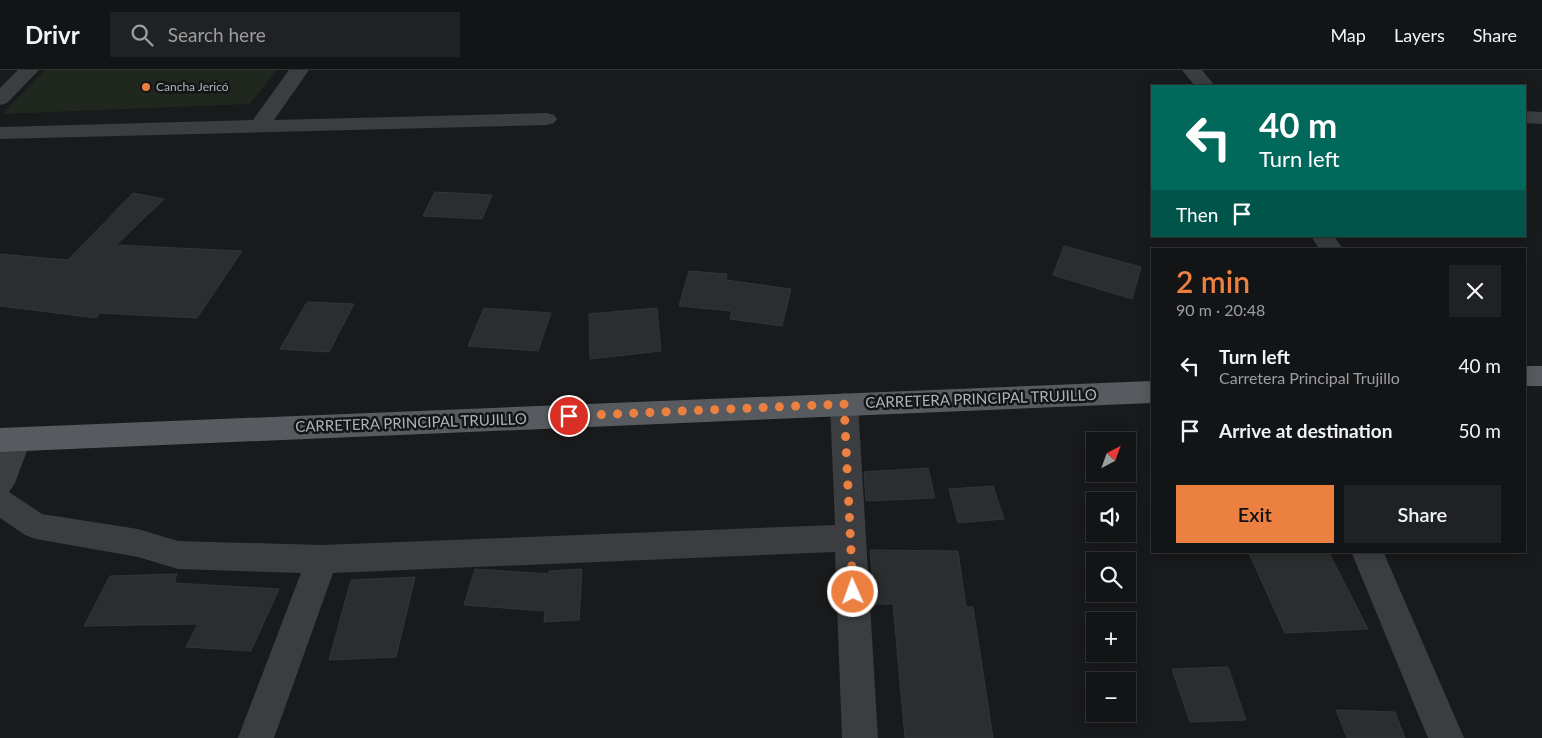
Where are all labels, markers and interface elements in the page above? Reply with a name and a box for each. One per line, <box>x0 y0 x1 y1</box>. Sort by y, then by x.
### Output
search box <box>110 12 460 57</box>
text: Drivr <box>25 20 80 49</box>
icon: search <box>128 21 156 49</box>
text: Search here <box>168 23 266 46</box>
text: Map <box>1330 24 1366 46</box>
text: Layers <box>1394 24 1445 46</box>
text: Share <box>1473 24 1517 46</box>
place label: Cancha Jericó <box>156 79 229 94</box>
marker: Cancha Jericó <box>140 81 152 93</box>
text: 40 m <box>1259 103 1337 145</box>
icon: left <box>1176 105 1241 170</box>
text: Turn left <box>1259 145 1340 172</box>
icon: arrive <box>1228 200 1256 228</box>
text: Then <box>1176 203 1218 226</box>
text: 2 min <box>1176 263 1250 299</box>
button: close <box>1449 265 1501 317</box>
text: 90 m · 20:48 <box>1176 300 1265 319</box>
text: Turn left <box>1219 345 1290 368</box>
icon: left <box>1176 352 1204 380</box>
text: 40 m <box>1458 354 1501 377</box>
text: Carretera Principal Trujillo <box>1219 368 1400 387</box>
street label: CARRETERA PRINCIPAL TRUJILLO <box>865 385 1097 411</box>
pin <box>548 395 590 437</box>
icon: arrive <box>555 402 583 430</box>
street label: CARRETERA PRINCIPAL TRUJILLO <box>295 409 527 435</box>
icon: arrive <box>1176 417 1204 445</box>
text: Arrive at destination <box>1219 419 1392 442</box>
text: 50 m <box>1458 419 1501 442</box>
north arrow <box>1086 432 1136 482</box>
map controls <box>1086 432 1136 722</box>
button: Exit <box>1176 485 1334 543</box>
button: Share <box>1344 485 1501 543</box>
button: sound <box>1086 492 1136 542</box>
button: search <box>1086 552 1136 602</box>
position arrow <box>826 565 878 617</box>
button: + <box>1086 612 1136 662</box>
button: − <box>1086 672 1136 722</box>

